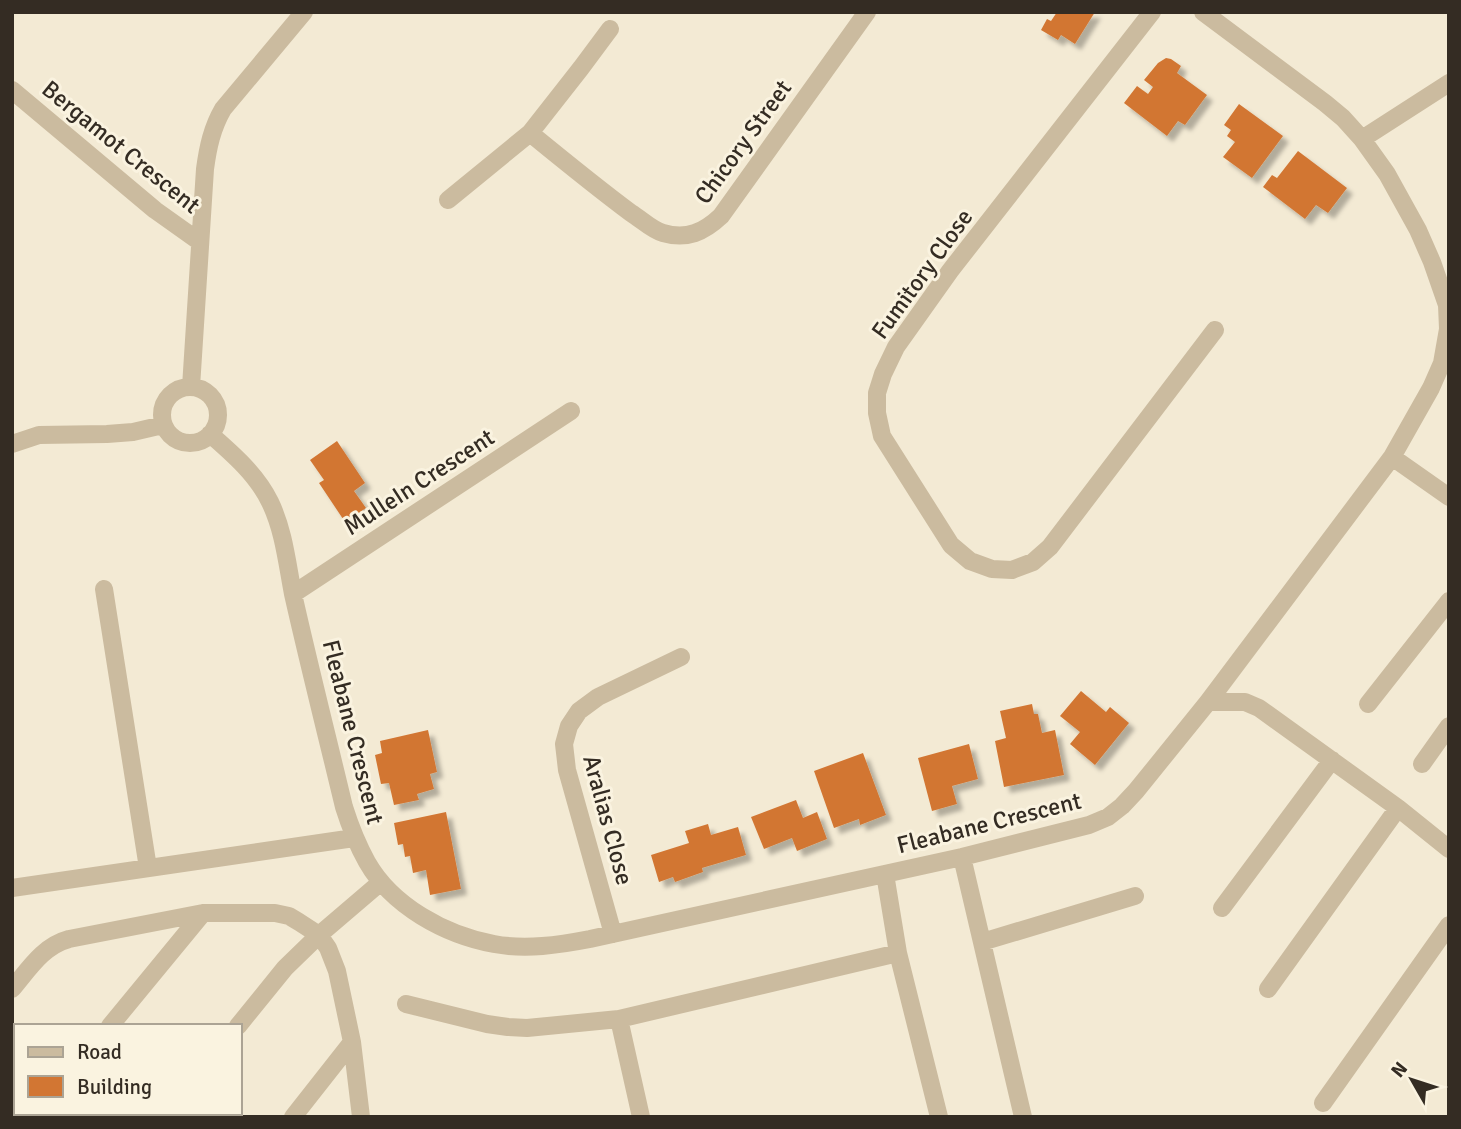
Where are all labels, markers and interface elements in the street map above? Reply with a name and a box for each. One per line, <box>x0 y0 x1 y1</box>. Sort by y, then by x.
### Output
street label: Bergamot Crescent <box>36 74 206 220</box>
street label: Chicory Street <box>688 74 798 210</box>
street label: Fumitory Close <box>865 203 979 345</box>
street label: MulleIn Crescent <box>338 422 500 542</box>
street label: Fleabane Crescent <box>316 637 390 827</box>
street label: Aralias Close <box>576 752 640 888</box>
street label: Fleabane Crescent <box>894 786 1084 860</box>
legend <box>14 1024 242 1115</box>
text: Road <box>77 1039 122 1065</box>
north arrow <box>1377 1045 1447 1115</box>
text: N <box>1386 1057 1413 1083</box>
text: Building <box>77 1074 152 1100</box>

